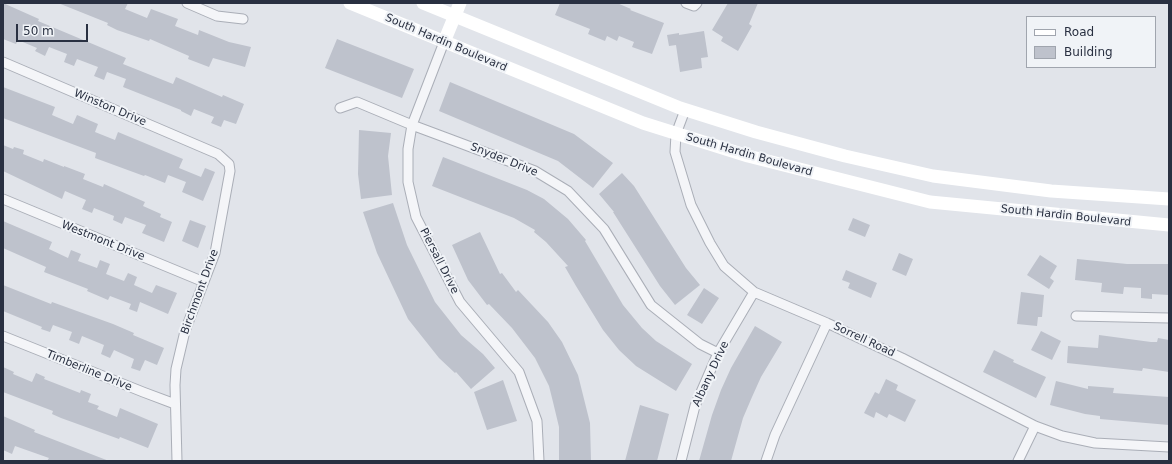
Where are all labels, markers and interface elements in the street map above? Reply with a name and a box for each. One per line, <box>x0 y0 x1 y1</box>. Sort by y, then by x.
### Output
street label: South Hardin Boulevard <box>383 11 509 75</box>
scale bar <box>18 16 90 42</box>
legend <box>1026 16 1156 68</box>
text: 50 m <box>23 24 54 38</box>
text: Road <box>1064 25 1094 39</box>
text: Building <box>1064 45 1113 59</box>
street label: Winston Drive <box>72 87 148 129</box>
street label: South Hardin Boulevard <box>684 131 814 179</box>
street label: Snyder Drive <box>468 140 540 180</box>
street label: South Hardin Boulevard <box>1000 203 1132 229</box>
street label: Westmont Drive <box>59 218 147 264</box>
street label: Piersall Drive <box>417 226 461 296</box>
street label: Birchmont Drive <box>179 248 221 336</box>
street label: Sorrell Road <box>831 320 897 360</box>
street label: Albany Drive <box>690 339 732 409</box>
street label: Timberline Drive <box>44 348 134 394</box>

